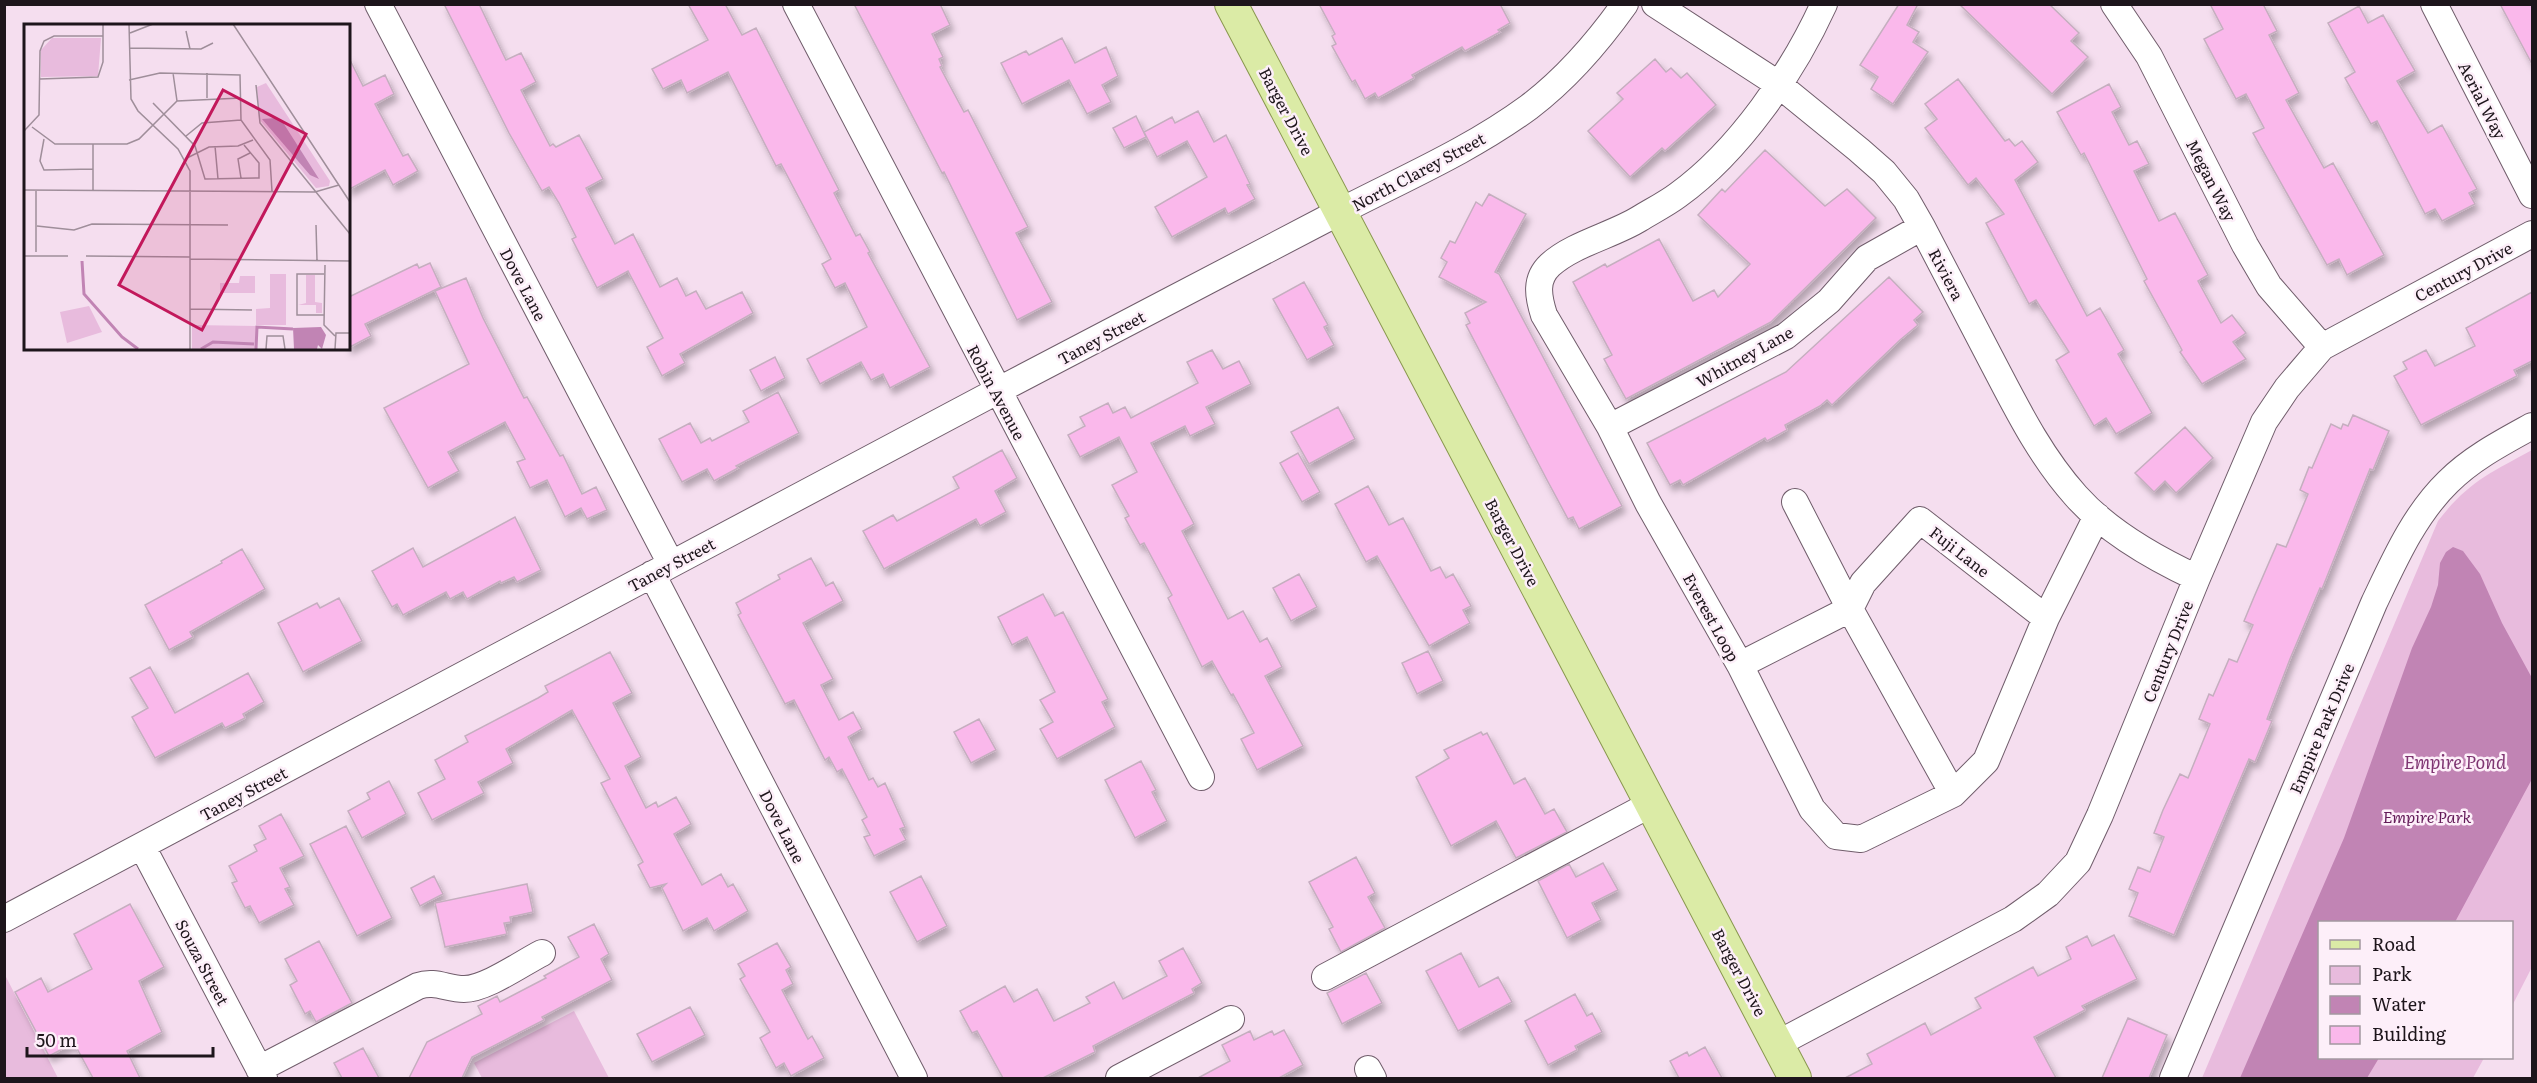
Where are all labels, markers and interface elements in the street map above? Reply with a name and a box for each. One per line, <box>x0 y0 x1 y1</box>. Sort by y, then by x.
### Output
inset map <box>24 24 350 350</box>
street label: Aerial Way <box>2453 57 2513 144</box>
street label: Barger Drive <box>1254 63 1320 159</box>
street label: North Clarey Street <box>1347 125 1489 216</box>
street label: Megan Way <box>2181 135 2243 226</box>
street label: Century Drive <box>2410 235 2516 307</box>
street label: Dove Lane <box>495 243 553 325</box>
street label: Riviera <box>1923 244 1971 305</box>
street label: Taney Street <box>1053 304 1149 370</box>
street label: Whitney Lane <box>1691 319 1797 393</box>
street label: Robin Avenue <box>962 340 1032 444</box>
street label: Barger Drive <box>1480 494 1546 590</box>
street label: Fuji Lane <box>1925 520 1995 582</box>
street label: Taney Street <box>623 531 719 597</box>
street label: Everest Loop <box>1678 568 1746 666</box>
street label: Century Drive <box>2136 596 2198 706</box>
street label: Empire Park Drive <box>2283 659 2359 797</box>
water label: Empire Pond <box>2404 748 2507 775</box>
street label: Taney Street <box>195 760 291 826</box>
street label: Dove Lane <box>754 785 812 867</box>
park label: Empire Park <box>2383 804 2472 828</box>
street label: Souza Street <box>170 915 236 1010</box>
legend <box>2318 921 2513 1059</box>
street label: Barger Drive <box>1707 924 1773 1020</box>
text: Road <box>2372 930 2416 957</box>
text: Park <box>2372 960 2413 987</box>
text: Water <box>2372 990 2426 1017</box>
scale bar <box>27 1020 213 1058</box>
text: Building <box>2372 1020 2447 1047</box>
text: 50 m <box>36 1026 77 1053</box>

